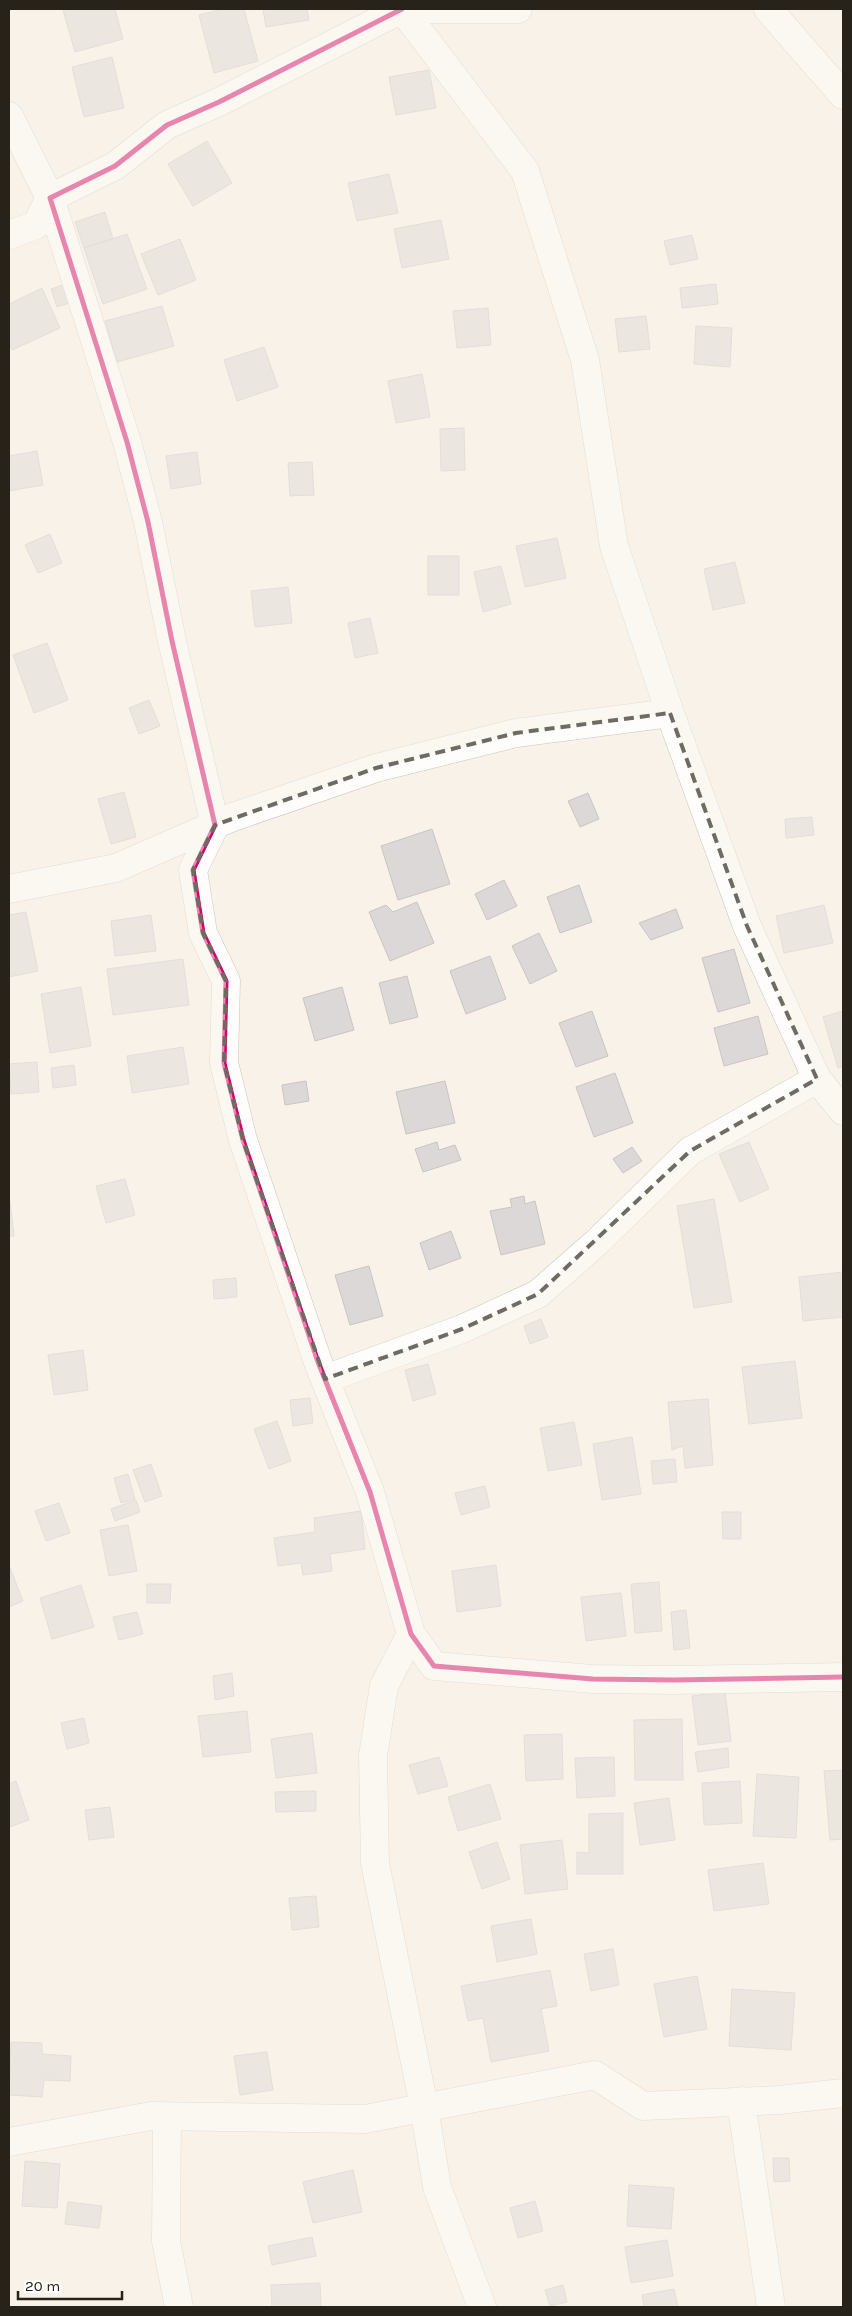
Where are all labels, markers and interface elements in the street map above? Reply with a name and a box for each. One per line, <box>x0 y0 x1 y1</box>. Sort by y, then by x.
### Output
scale bar <box>18 2268 121 2300</box>
text: 20 m <box>25 2277 60 2295</box>

